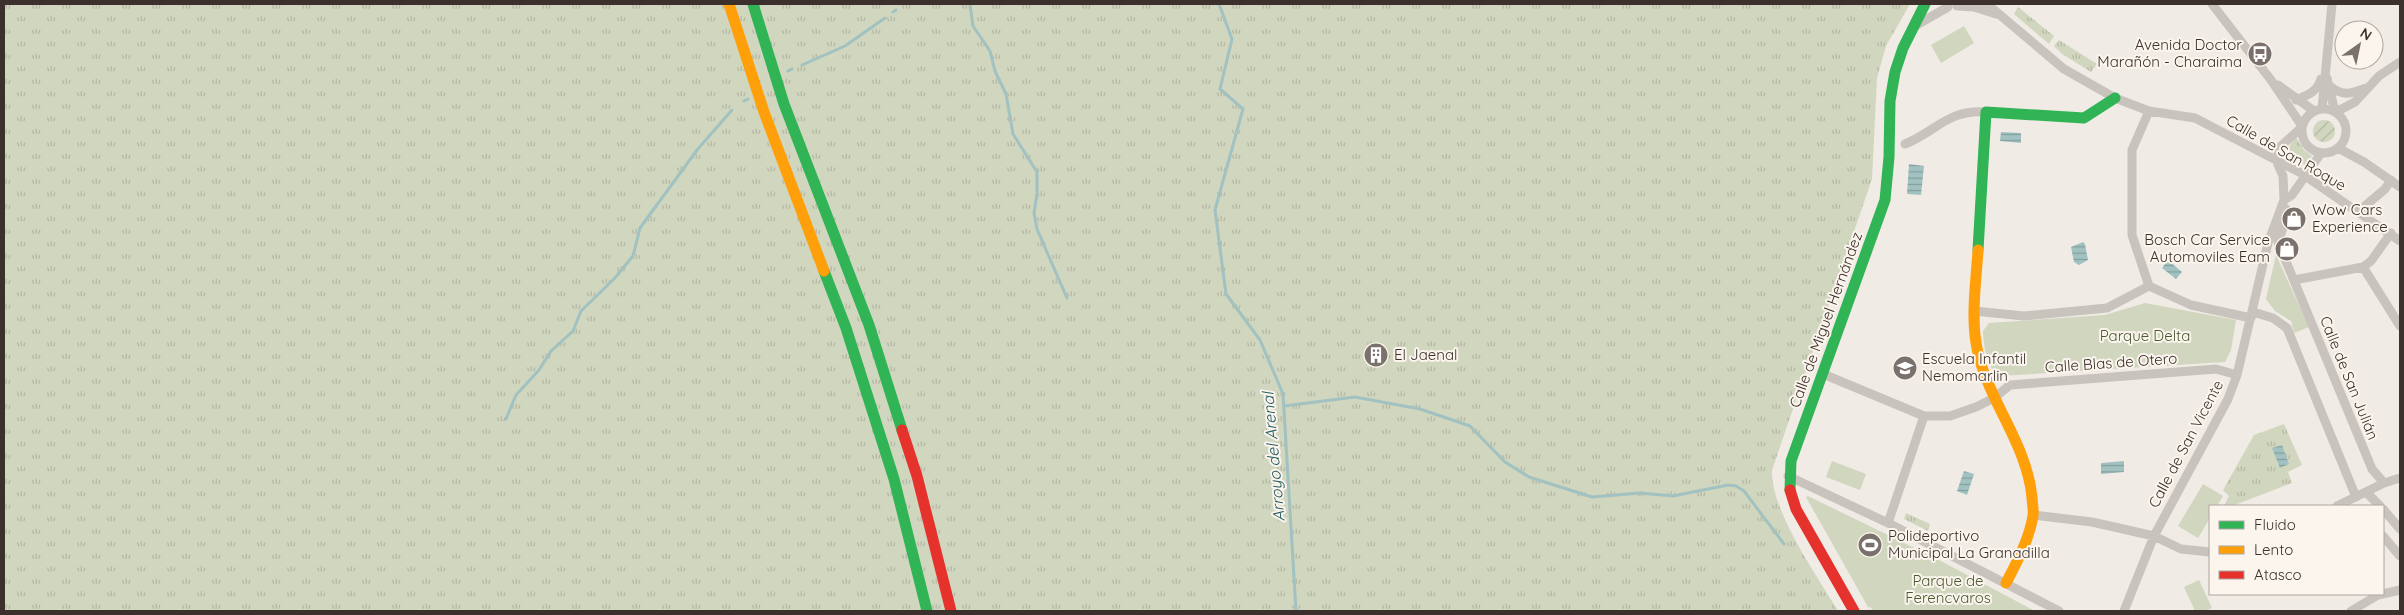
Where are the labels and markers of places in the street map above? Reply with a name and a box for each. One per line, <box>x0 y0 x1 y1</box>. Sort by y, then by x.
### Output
place label: Avenida Doctor Marañón - Charaima <box>2097 35 2242 71</box>
bus stop icon: Avenida Doctor Marañón - Charaima <box>2247 41 2273 67</box>
place label: Wow Cars Experience <box>2312 200 2388 236</box>
shop icon: Wow Cars Experience <box>2281 206 2307 232</box>
place label: Bosch Car Service Automoviles Eam <box>2144 230 2270 266</box>
shop icon: Bosch Car Service Automoviles Eam <box>2274 236 2300 262</box>
building icon: El Jaenal <box>1363 342 1389 368</box>
place label: El Jaenal <box>1394 345 1457 364</box>
place label: Escuela Infantil Nemomarlin <box>1922 349 2026 385</box>
school or university icon: Escuela Infantil Nemomarlin <box>1892 355 1918 381</box>
place label: Polideportivo Municipal La Granadilla <box>1888 526 2050 562</box>
sports icon: Polideportivo Municipal La Granadilla <box>1857 532 1883 558</box>

